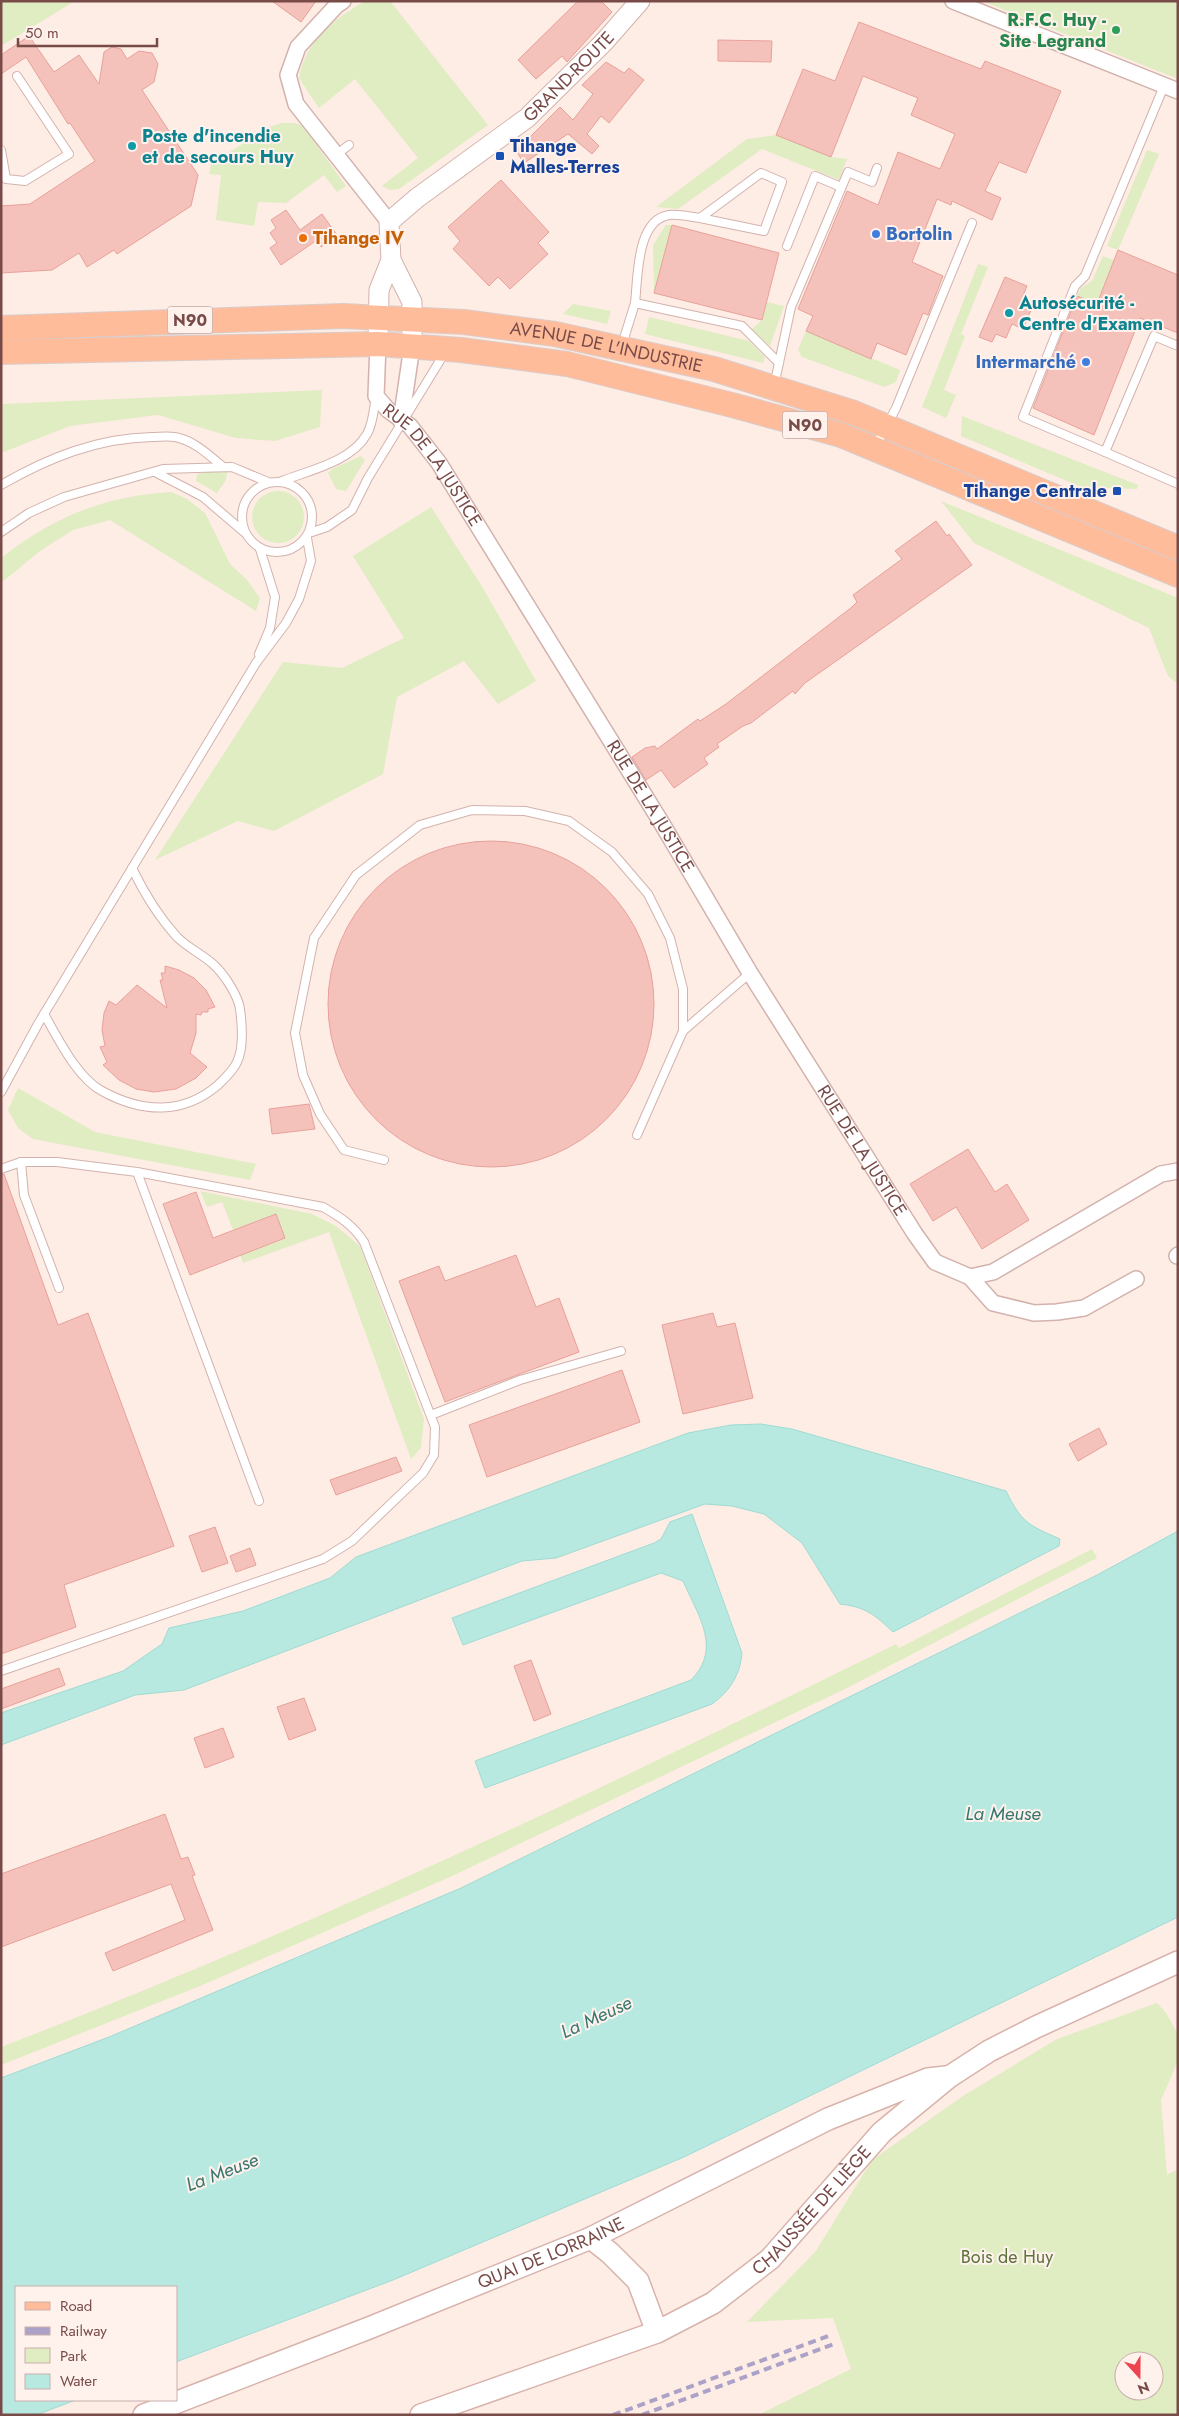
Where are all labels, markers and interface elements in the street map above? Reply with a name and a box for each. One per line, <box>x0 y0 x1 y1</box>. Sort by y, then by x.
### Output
place label: R.F.C. Huy - Site Legrand <box>999 7 1106 54</box>
scale bar <box>18 15 156 47</box>
text: 50 m <box>25 22 59 44</box>
marker: R.F.C. Huy - Site Legrand <box>1110 24 1122 36</box>
street label: GRAND-ROUTE <box>517 26 621 128</box>
place label: Poste d'incendie et de secours Huy <box>142 123 294 170</box>
place label: Tihange Malles-Terres <box>510 133 620 180</box>
marker: Poste d'incendie et de secours Huy <box>126 140 138 152</box>
marker: Tihange Malles-Terres <box>494 150 506 162</box>
place label: Bortolin <box>886 221 953 247</box>
place label: Tihange IV <box>313 225 405 251</box>
marker: Bortolin <box>870 228 882 240</box>
marker: Tihange IV <box>297 232 309 244</box>
place label: Autosécurité - Centre d'Examen <box>1018 290 1163 337</box>
road number: N90 <box>168 306 212 334</box>
marker: Autosécurité - Centre d'Examen <box>1003 307 1015 319</box>
street label: AVENUE DE L'INDUSTRIE <box>508 315 705 379</box>
place label: Intermarché <box>975 349 1076 375</box>
marker: Intermarché <box>1080 356 1092 368</box>
street label: RUE DE LA JUSTICE <box>377 397 488 532</box>
road number: N90 <box>782 412 828 438</box>
place label: Tihange Centrale <box>964 478 1107 504</box>
marker: Tihange Centrale <box>1111 485 1123 497</box>
street label: RUE DE LA JUSTICE <box>600 735 701 877</box>
street label: RUE DE LA JUSTICE <box>811 1080 913 1221</box>
water label: La Meuse <box>965 1800 1041 1827</box>
water label: La Meuse <box>556 1989 636 2045</box>
street label: CHAUSSÉE DE LIÈGE <box>746 2140 877 2281</box>
water label: La Meuse <box>182 2146 263 2198</box>
street label: QUAI DE LORRAINE <box>474 2210 629 2296</box>
park label: Bois de Huy <box>961 2244 1053 2270</box>
legend <box>15 2286 178 2401</box>
text: Road <box>60 2295 92 2317</box>
text: Railway <box>60 2320 107 2342</box>
text: Park <box>60 2345 87 2367</box>
north arrow <box>1114 2351 1164 2401</box>
text: Water <box>60 2370 98 2392</box>
text: N <box>1135 2377 1152 2399</box>

